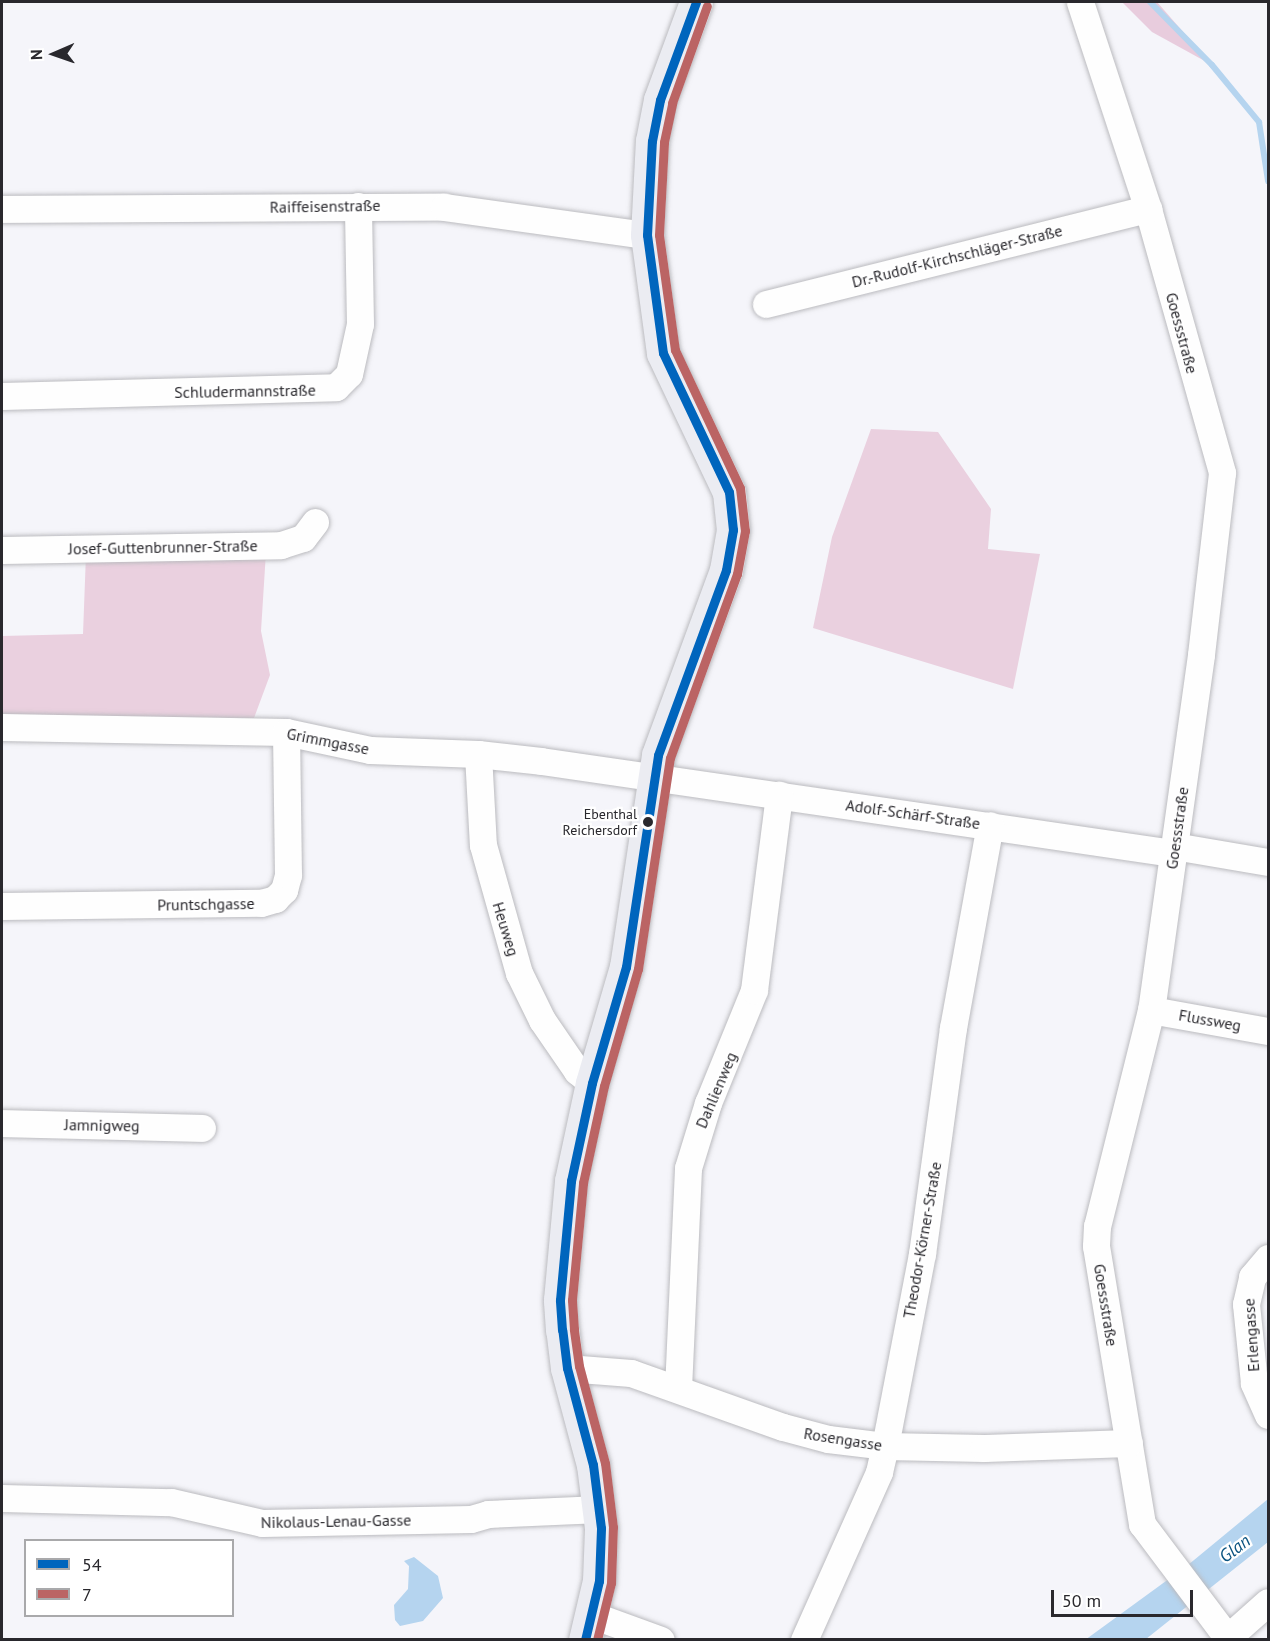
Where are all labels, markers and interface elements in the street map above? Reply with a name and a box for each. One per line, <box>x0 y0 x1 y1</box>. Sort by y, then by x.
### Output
north arrow <box>24 24 84 84</box>
text: N <box>26 49 46 60</box>
street label: Raiffeisenstraße <box>269 195 381 217</box>
street label: Dr.-Rudolf-Kirchschläger-Straße <box>850 221 1064 291</box>
street label: Goessstraße <box>1162 290 1202 376</box>
street label: Schludermannstraße <box>174 380 316 402</box>
street label: Josef-Guttenbrunner-Straße <box>68 536 258 558</box>
street label: Grimmgasse <box>285 724 371 758</box>
street label: Goessstraße <box>1162 786 1192 870</box>
street label: Adolf-Schärf-Straße <box>844 795 982 833</box>
place label: Ebenthal Reichersdorf <box>562 806 637 838</box>
marker: Ebenthal Reichersdorf <box>642 816 654 828</box>
street label: Pruntschgasse <box>157 894 255 914</box>
street label: Heuweg <box>489 900 523 958</box>
street label: Flussweg <box>1177 1005 1243 1035</box>
street label: Dahlienweg <box>691 1049 741 1131</box>
street label: Jamnigweg <box>64 1115 140 1135</box>
street label: Theodor-Körner-Straße <box>899 1160 945 1320</box>
street label: Goessstraße <box>1090 1262 1122 1348</box>
street label: Erlengasse <box>1239 1298 1263 1372</box>
street label: Rosengasse <box>802 1423 884 1455</box>
street label: Nikolaus-Lenau-Gasse <box>261 1510 411 1532</box>
water label: Glan <box>1215 1530 1255 1568</box>
legend <box>24 1539 234 1617</box>
text: 54 <box>82 1553 102 1576</box>
scale bar <box>1054 1578 1196 1616</box>
text: 7 <box>82 1583 92 1606</box>
text: 50 m <box>1062 1589 1101 1612</box>

